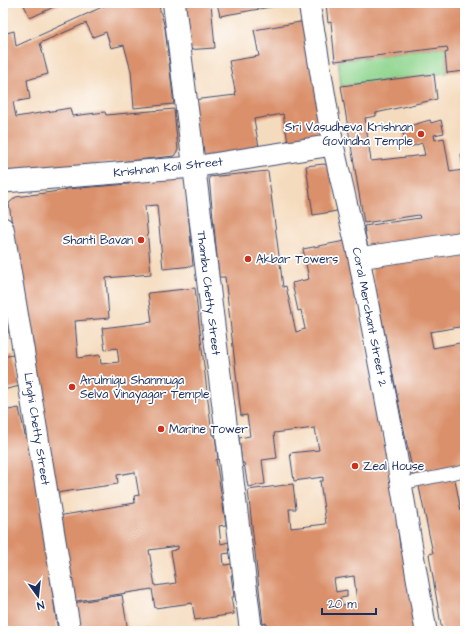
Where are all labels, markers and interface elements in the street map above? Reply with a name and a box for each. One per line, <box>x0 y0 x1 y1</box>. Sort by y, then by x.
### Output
place label: Sri Vasudheva Krishnan Govindha Temple <box>285 119 414 150</box>
marker: Sri Vasudheva Krishnan Govindha Temple <box>416 129 426 139</box>
street label: Krishnan Koil Street <box>112 153 224 182</box>
street label: Thambu Chetty Street <box>191 230 225 357</box>
place label: Shanti Bavan <box>63 232 133 249</box>
marker: Shanti Bavan <box>136 235 146 245</box>
street label: Coral Merchant Street 2 <box>348 246 391 388</box>
place label: Akbar Towers <box>256 251 338 268</box>
marker: Akbar Towers <box>243 254 253 264</box>
street label: Linghi Chetty Street <box>18 371 54 487</box>
place label: Arulmigu Shanmuga Selva Vinayagar Temple <box>80 372 210 404</box>
marker: Arulmigu Shanmuga Selva Vinayagar Temple <box>67 382 77 392</box>
place label: Marine Tower <box>169 421 248 438</box>
marker: Marine Tower <box>156 424 166 434</box>
place label: Zeal House <box>363 458 425 475</box>
marker: Zeal House <box>350 461 360 471</box>
north arrow <box>18 576 58 616</box>
scale bar <box>322 590 376 616</box>
text: 20 m <box>328 596 357 613</box>
text: N <box>35 597 46 613</box>

